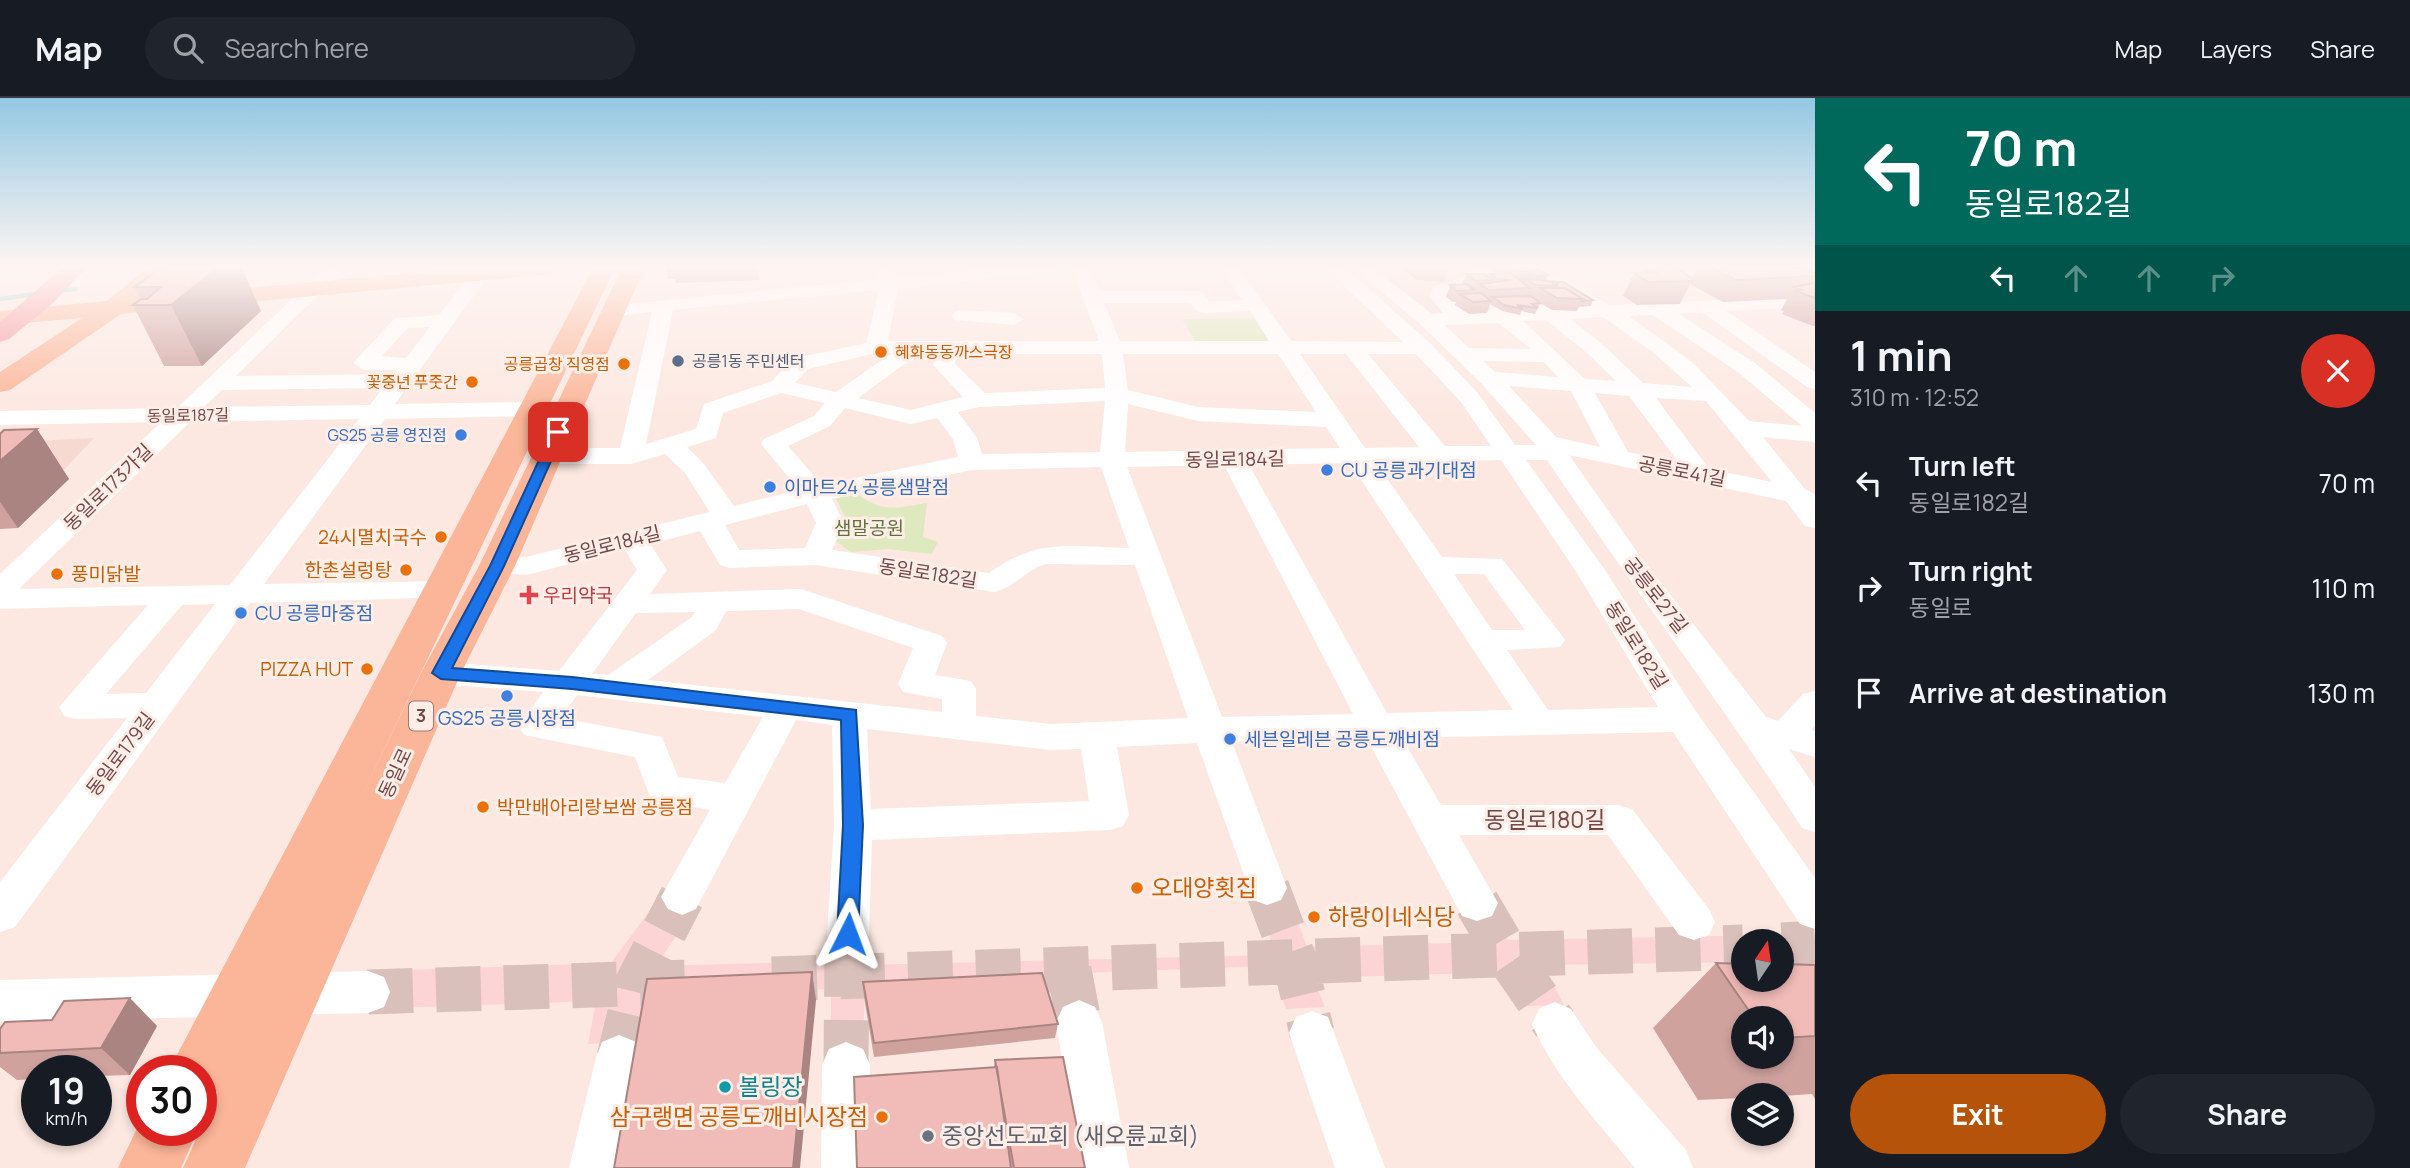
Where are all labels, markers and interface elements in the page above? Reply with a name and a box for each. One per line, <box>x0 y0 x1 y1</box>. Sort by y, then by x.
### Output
search box <box>145 17 635 80</box>
text: Map <box>35 26 103 71</box>
icon: search <box>169 29 207 67</box>
text: Search here <box>225 30 369 66</box>
text: Map <box>2115 32 2162 65</box>
text: Layers <box>2200 32 2272 65</box>
text: Share <box>2310 32 2375 65</box>
text: 70 m <box>1965 114 2077 181</box>
icon: left <box>1850 126 1941 217</box>
text: 동일로182길 <box>1965 181 2132 225</box>
icon: left <box>1984 259 2022 297</box>
icon: ahead <box>2057 259 2095 297</box>
icon: ahead <box>2130 259 2168 297</box>
icon: right <box>2203 259 2241 297</box>
text: 1 min <box>1850 326 1953 384</box>
button: close <box>2301 334 2375 408</box>
place label: 혜화동동까스극장 <box>895 341 1013 363</box>
marker: 혜화동동까스극장 <box>873 344 889 360</box>
place label: 공릉1동 주민센터 <box>692 350 804 372</box>
place label: 공릉곱창 직영점 <box>504 353 610 375</box>
marker: 공릉1동 주민센터 <box>670 353 686 369</box>
marker: 공릉곱창 직영점 <box>616 356 632 372</box>
place label: 꽃중년 푸줏간 <box>366 371 458 393</box>
marker: 꽃중년 푸줏간 <box>464 374 480 390</box>
text: 310 m · 12:52 <box>1850 381 1979 413</box>
pin <box>528 402 588 462</box>
street label: 동일로187길 <box>147 403 229 427</box>
icon: arrive <box>539 413 577 451</box>
place label: GS25 공릉 영진점 <box>327 424 447 446</box>
marker: GS25 공릉 영진점 <box>453 427 469 443</box>
street label: 동일로173가길 <box>58 438 158 536</box>
street label: 동일로184길 <box>1185 445 1285 473</box>
text: Turn left <box>1909 448 2016 484</box>
street label: 공릉로41길 <box>1636 450 1728 492</box>
place label: CU 공릉과기대점 <box>1341 457 1477 483</box>
marker: CU 공릉과기대점 <box>1319 462 1335 478</box>
icon: left <box>1850 464 1888 502</box>
text: 70 m <box>2319 465 2375 501</box>
place label: 이마트24 공릉샘말점 <box>784 474 949 500</box>
marker: 이마트24 공릉샘말점 <box>762 479 778 495</box>
text: 동일로182길 <box>1909 486 2029 518</box>
park label: 샘말공원 <box>834 515 904 541</box>
street label: 동일로184길 <box>561 519 663 569</box>
place label: 24시멸치국수 <box>318 524 427 550</box>
marker: 24시멸치국수 <box>433 529 449 545</box>
street label: 공릉로27길 <box>1618 551 1694 639</box>
street label: 동일로182길 <box>877 552 979 594</box>
text: Turn right <box>1909 553 2033 589</box>
place label: 한촌설렁탕 <box>305 557 393 583</box>
place label: 풍미닭발 <box>71 561 141 587</box>
marker: 한촌설렁탕 <box>398 562 414 578</box>
marker: 풍미닭발 <box>49 566 65 582</box>
icon: right <box>1850 569 1888 607</box>
text: 110 m <box>2312 570 2375 606</box>
place label: 우리약국 <box>543 582 613 608</box>
marker: 우리약국 <box>521 587 537 603</box>
text: 동일로 <box>1909 591 1972 623</box>
street label: 동일로182길 <box>1600 596 1674 694</box>
place label: CU 공릉마중점 <box>255 600 373 626</box>
marker: CU 공릉마중점 <box>233 605 249 621</box>
place label: PIZZA HUT <box>260 656 354 682</box>
marker: PIZZA HUT <box>359 661 375 677</box>
icon: arrive <box>1850 674 1888 712</box>
text: Arrive at destination <box>1909 675 2167 711</box>
text: 130 m <box>2307 675 2375 711</box>
marker: GS25 공릉시장점 <box>499 688 515 704</box>
road number: 3 <box>409 702 433 730</box>
place label: GS25 공릉시장점 <box>438 705 576 731</box>
street label: 동일로179길 <box>80 707 160 801</box>
place label: 세븐일레븐 공릉도깨비점 <box>1244 726 1440 752</box>
marker: 세븐일레븐 공릉도깨비점 <box>1222 731 1238 747</box>
street label: 동일로 <box>372 744 418 802</box>
place label: 박만배아리랑보쌈 공릉점 <box>497 794 693 820</box>
marker: 박만배아리랑보쌈 공릉점 <box>475 799 491 815</box>
street label: 동일로180길 <box>1485 803 1606 835</box>
place label: 오대양횟집 <box>1151 871 1257 903</box>
marker: 오대양횟집 <box>1129 880 1145 896</box>
position arrow <box>811 897 885 971</box>
place label: 하랑이네식당 <box>1328 900 1455 932</box>
marker: 하랑이네식당 <box>1306 909 1322 925</box>
north arrow <box>1731 929 1794 992</box>
map controls <box>1731 929 1794 1146</box>
button: sound <box>1731 1006 1794 1069</box>
speed limit sign: 30 <box>126 1055 217 1146</box>
text: 19 <box>48 1067 85 1115</box>
place label: 볼링장 <box>739 1070 802 1102</box>
button: Exit <box>1850 1074 2106 1154</box>
button: Share <box>2120 1074 2375 1154</box>
marker: 볼링장 <box>717 1079 733 1095</box>
button: layers <box>1731 1083 1794 1146</box>
place label: 삼구랭면 공릉도깨비시장점 <box>609 1100 868 1132</box>
text: km/h <box>46 1106 87 1130</box>
marker: 삼구랭면 공릉도깨비시장점 <box>874 1109 890 1125</box>
place label: 중앙선도교회 (새오륜교회) <box>942 1119 1199 1151</box>
marker: 중앙선도교회 (새오륜교회) <box>920 1128 936 1144</box>

